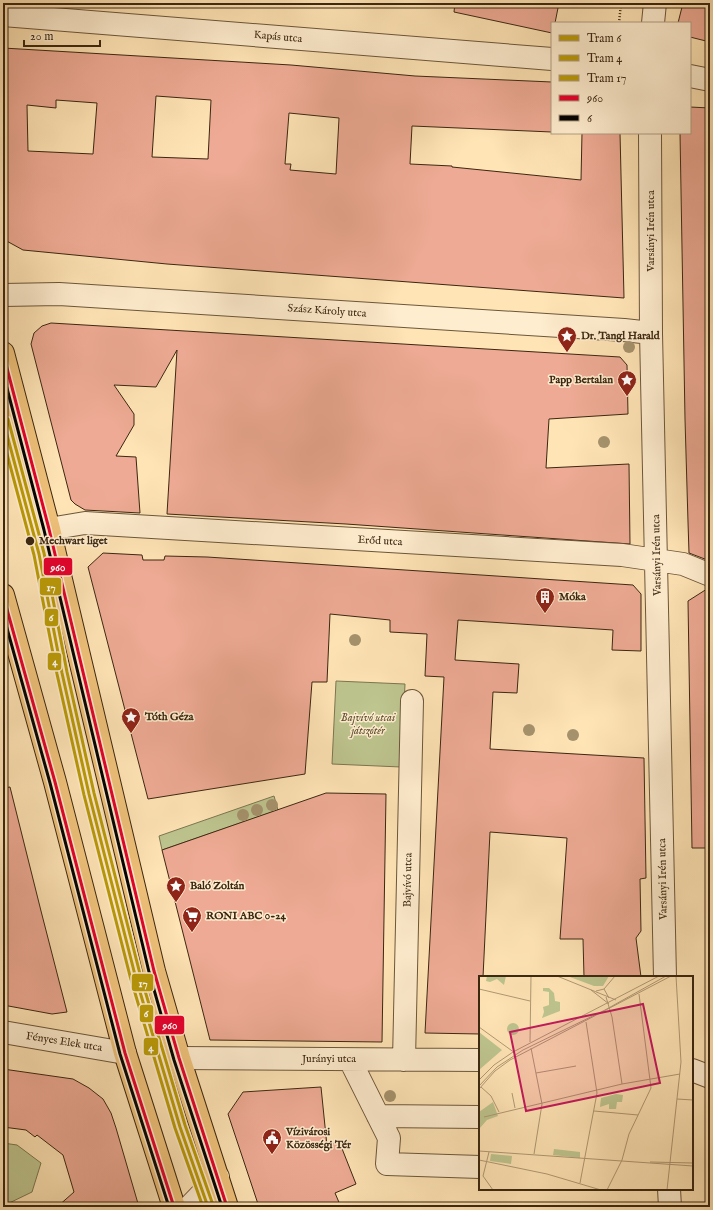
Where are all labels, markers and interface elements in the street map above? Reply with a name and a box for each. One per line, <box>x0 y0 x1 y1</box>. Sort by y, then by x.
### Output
scale bar <box>24 22 100 48</box>
legend <box>551 22 691 134</box>
street label: Kapás utca <box>253 28 303 46</box>
text: 20 m <box>30 29 53 44</box>
text: Tram 6 <box>587 31 622 46</box>
text: Tram 4 <box>587 51 622 66</box>
text: Tram 17 <box>587 71 626 86</box>
text: 960 <box>586 91 603 106</box>
text: 6 <box>587 111 593 126</box>
street label: Varsányi Irén utca <box>644 190 658 273</box>
street label: Szász Károly utca <box>287 301 367 321</box>
place icon: Dr. Tangl Harald <box>556 325 578 353</box>
place label: Dr. Tangl Harald <box>581 329 661 343</box>
place icon: Papp Bertalan <box>616 369 638 397</box>
place label: Papp Bertalan <box>549 373 613 387</box>
street label: Varsányi Irén utca <box>649 514 665 597</box>
street label: Erőd utca <box>357 533 403 549</box>
place label: Mechwart liget <box>39 534 108 548</box>
marker: Mechwart liget <box>24 535 36 547</box>
line badge: 960 <box>43 557 73 576</box>
text: 960 <box>50 561 66 575</box>
line badge: 17 <box>39 577 62 596</box>
text: 17 <box>46 581 56 595</box>
building icon: Móka <box>534 586 556 614</box>
place label: Móka <box>559 590 586 604</box>
line badge: 6 <box>44 608 59 627</box>
text: 6 <box>49 611 55 625</box>
line badge: 4 <box>47 652 62 671</box>
text: 4 <box>51 655 58 669</box>
place icon: Tóth Géza <box>120 706 142 734</box>
place label: Tóth Géza <box>144 710 194 724</box>
park label: Bajvívó utcai játszótér <box>341 711 396 738</box>
street label: Varsányi Irén utca <box>655 838 671 921</box>
street label: Bajvívó utca <box>401 852 415 907</box>
place icon: Baló Zoltán <box>165 875 187 903</box>
place label: Baló Zoltán <box>190 879 244 893</box>
supermarket icon: RONI ABC 0-24 <box>181 905 203 933</box>
place label: RONI ABC 0-24 <box>206 909 286 923</box>
line badge: 17 <box>131 973 154 992</box>
inset map <box>479 976 693 1190</box>
text: 17 <box>138 977 148 991</box>
line badge: 6 <box>139 1004 154 1023</box>
text: 6 <box>144 1007 150 1021</box>
line badge: 960 <box>154 1015 185 1035</box>
text: 960 <box>162 1019 178 1033</box>
street label: Fényes Elek utca <box>25 1029 103 1055</box>
line badge: 4 <box>143 1037 159 1056</box>
text: 4 <box>147 1041 154 1055</box>
street label: Jurányi utca <box>300 1052 356 1066</box>
place label: Vízivárosi Közösségi Tér <box>285 1125 352 1152</box>
public building icon: Vízivárosi Közösségi Tér <box>261 1127 283 1155</box>

